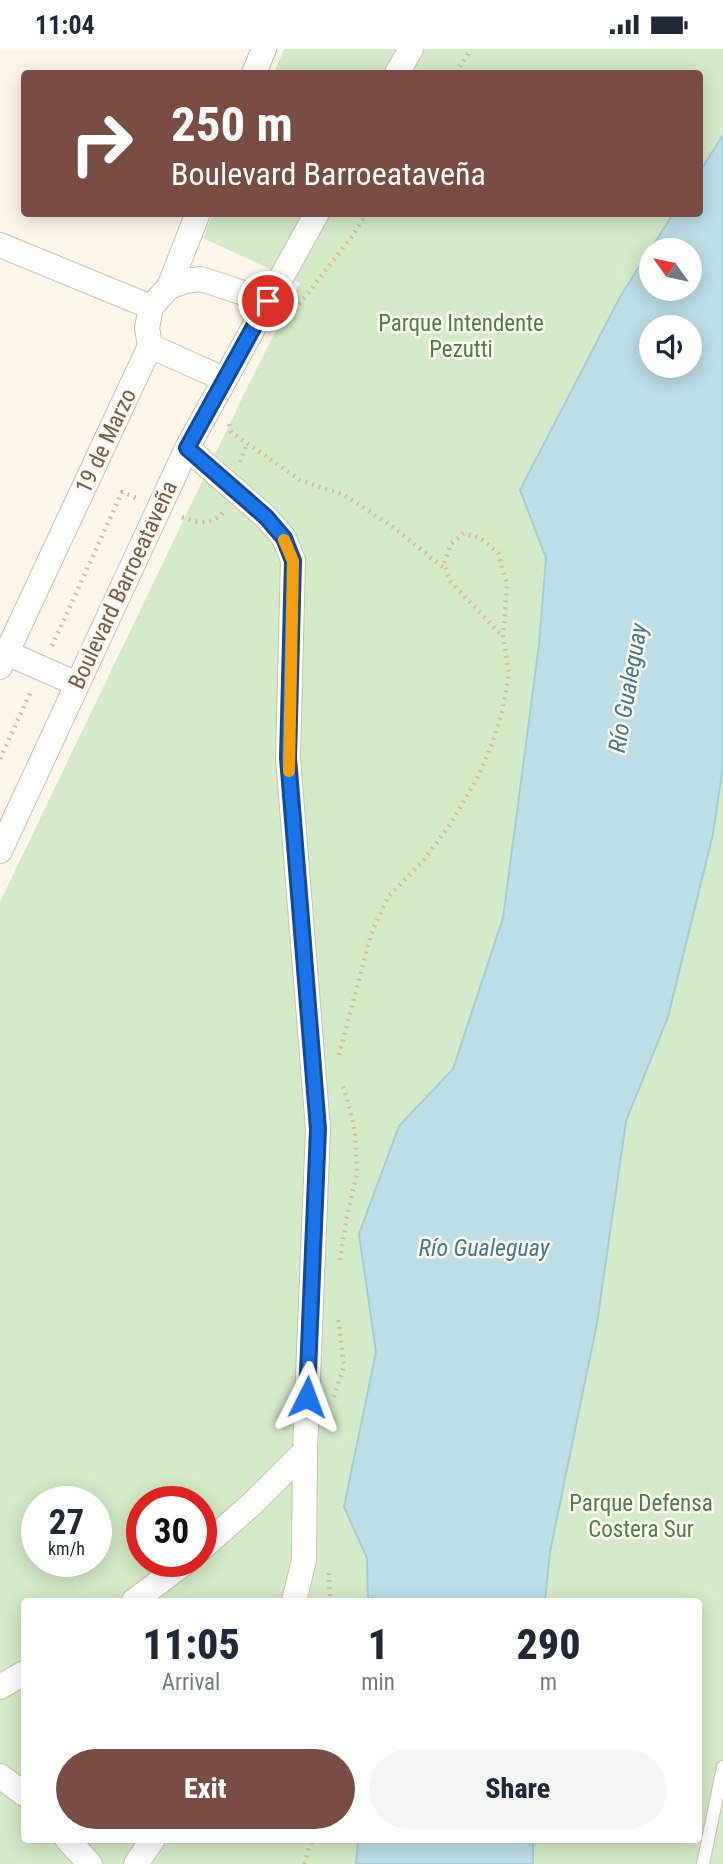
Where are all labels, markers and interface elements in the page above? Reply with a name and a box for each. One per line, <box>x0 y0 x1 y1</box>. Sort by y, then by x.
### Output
text: 11:04 <box>35 10 95 40</box>
text: 250 m <box>171 96 293 153</box>
icon: right <box>56 98 147 189</box>
text: Boulevard Barroeataveña <box>171 155 486 193</box>
north arrow <box>639 238 702 301</box>
map controls <box>639 238 702 378</box>
pin <box>238 271 298 331</box>
icon: arrive <box>249 282 287 320</box>
park label: Parque Intendente Pezutti <box>378 310 544 363</box>
button: sound <box>639 315 702 378</box>
street label: 19 de Marzo <box>70 384 142 498</box>
street label: Boulevard Barroeataveña <box>63 477 183 693</box>
water label: Río Gualeguay <box>603 620 653 755</box>
water label: Río Gualeguay <box>419 1234 551 1262</box>
position arrow <box>270 1360 344 1434</box>
speed limit sign: 30 <box>126 1486 217 1577</box>
park label: Parque Defensa Costera Sur <box>569 1490 713 1543</box>
text: 27 <box>49 1502 84 1543</box>
text: km/h <box>48 1538 85 1559</box>
text: 11:05 <box>142 1620 240 1669</box>
text: 1 <box>367 1620 389 1669</box>
text: 290 <box>516 1620 581 1669</box>
text: Arrival <box>162 1669 220 1696</box>
text: min <box>361 1669 395 1696</box>
text: m <box>540 1669 557 1696</box>
button: Exit <box>56 1749 355 1829</box>
button: Share <box>369 1749 667 1829</box>

